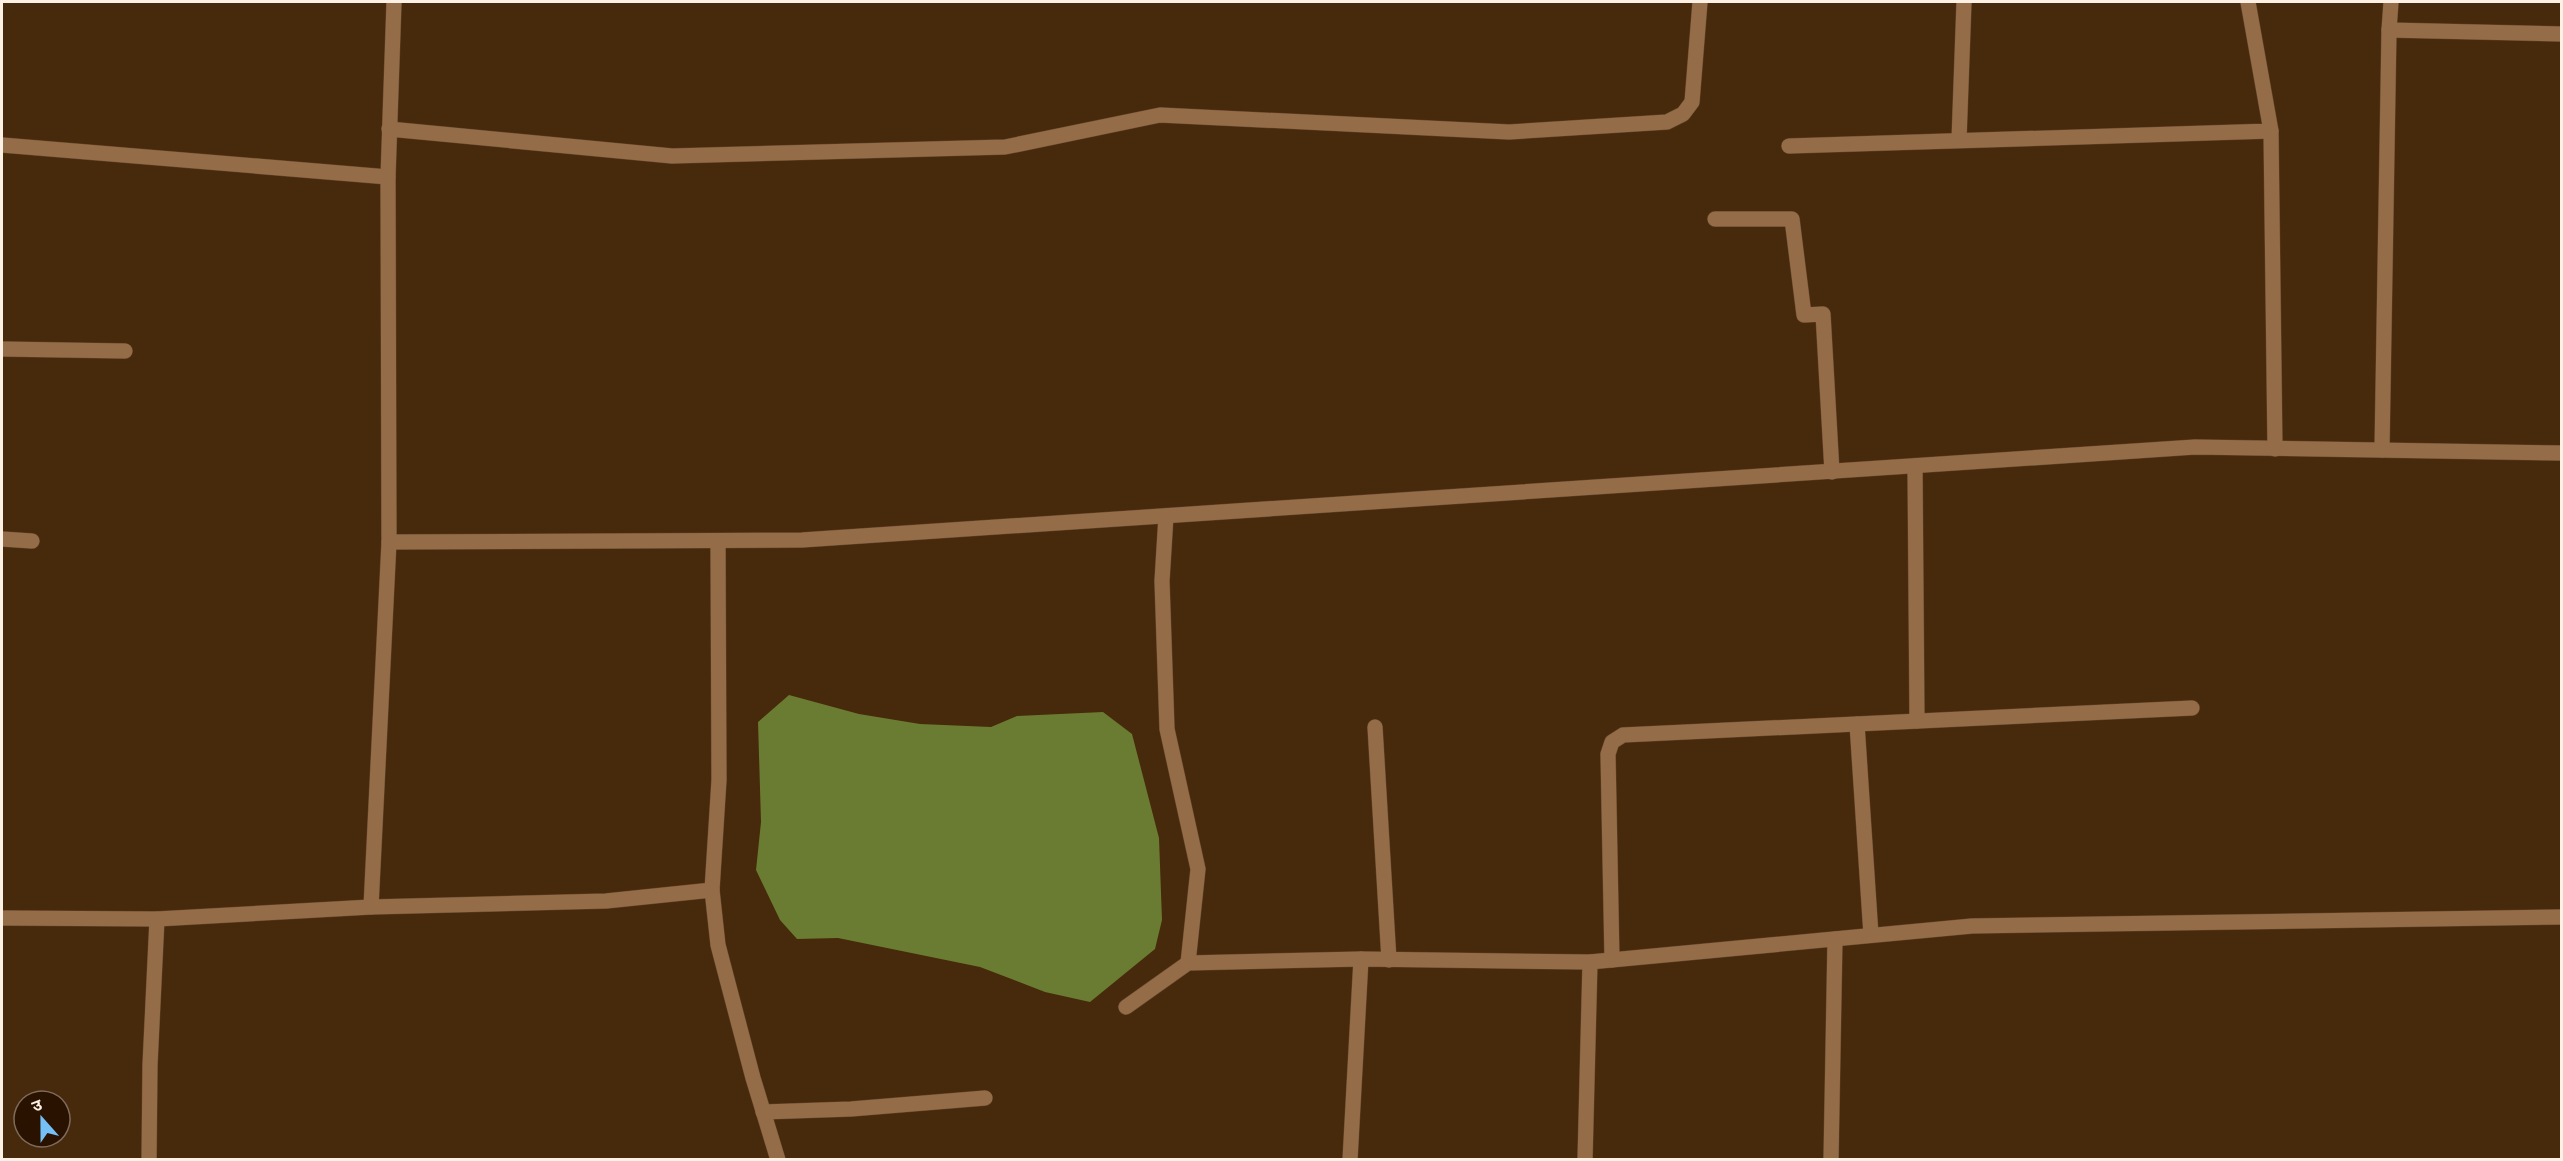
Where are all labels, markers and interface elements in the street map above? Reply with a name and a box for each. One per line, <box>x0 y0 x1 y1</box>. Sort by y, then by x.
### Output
north arrow <box>12 1089 72 1149</box>
text: उ <box>29 1095 45 1116</box>

